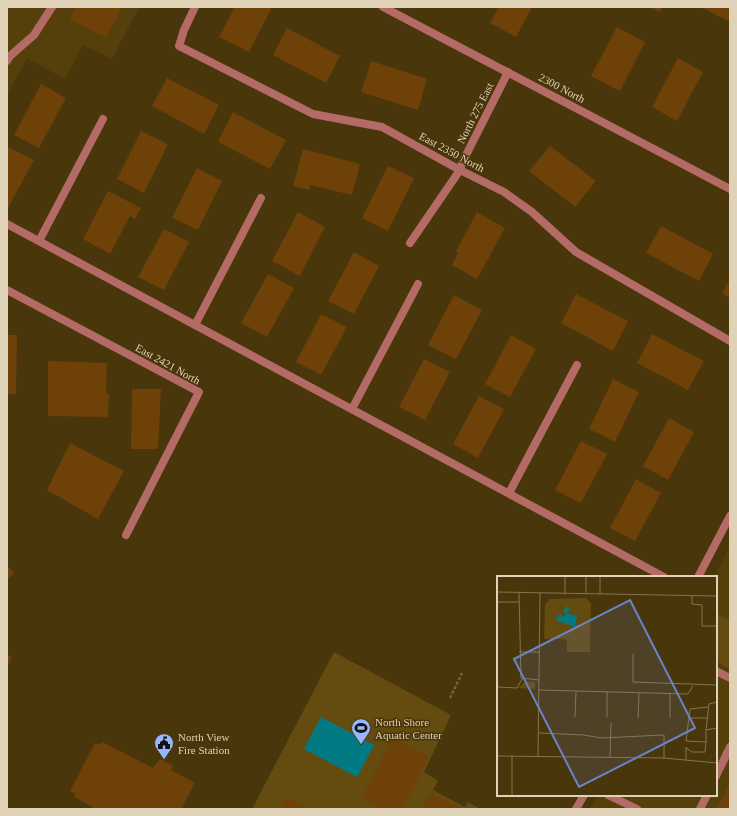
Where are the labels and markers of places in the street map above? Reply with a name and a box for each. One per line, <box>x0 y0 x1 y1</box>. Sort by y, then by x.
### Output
place label: North Shore Aquatic Center <box>375 716 442 741</box>
sports icon: North Shore Aquatic Center <box>350 717 372 745</box>
place label: North View Fire Station <box>178 731 230 756</box>
public building icon: North View Fire Station <box>153 732 175 760</box>

